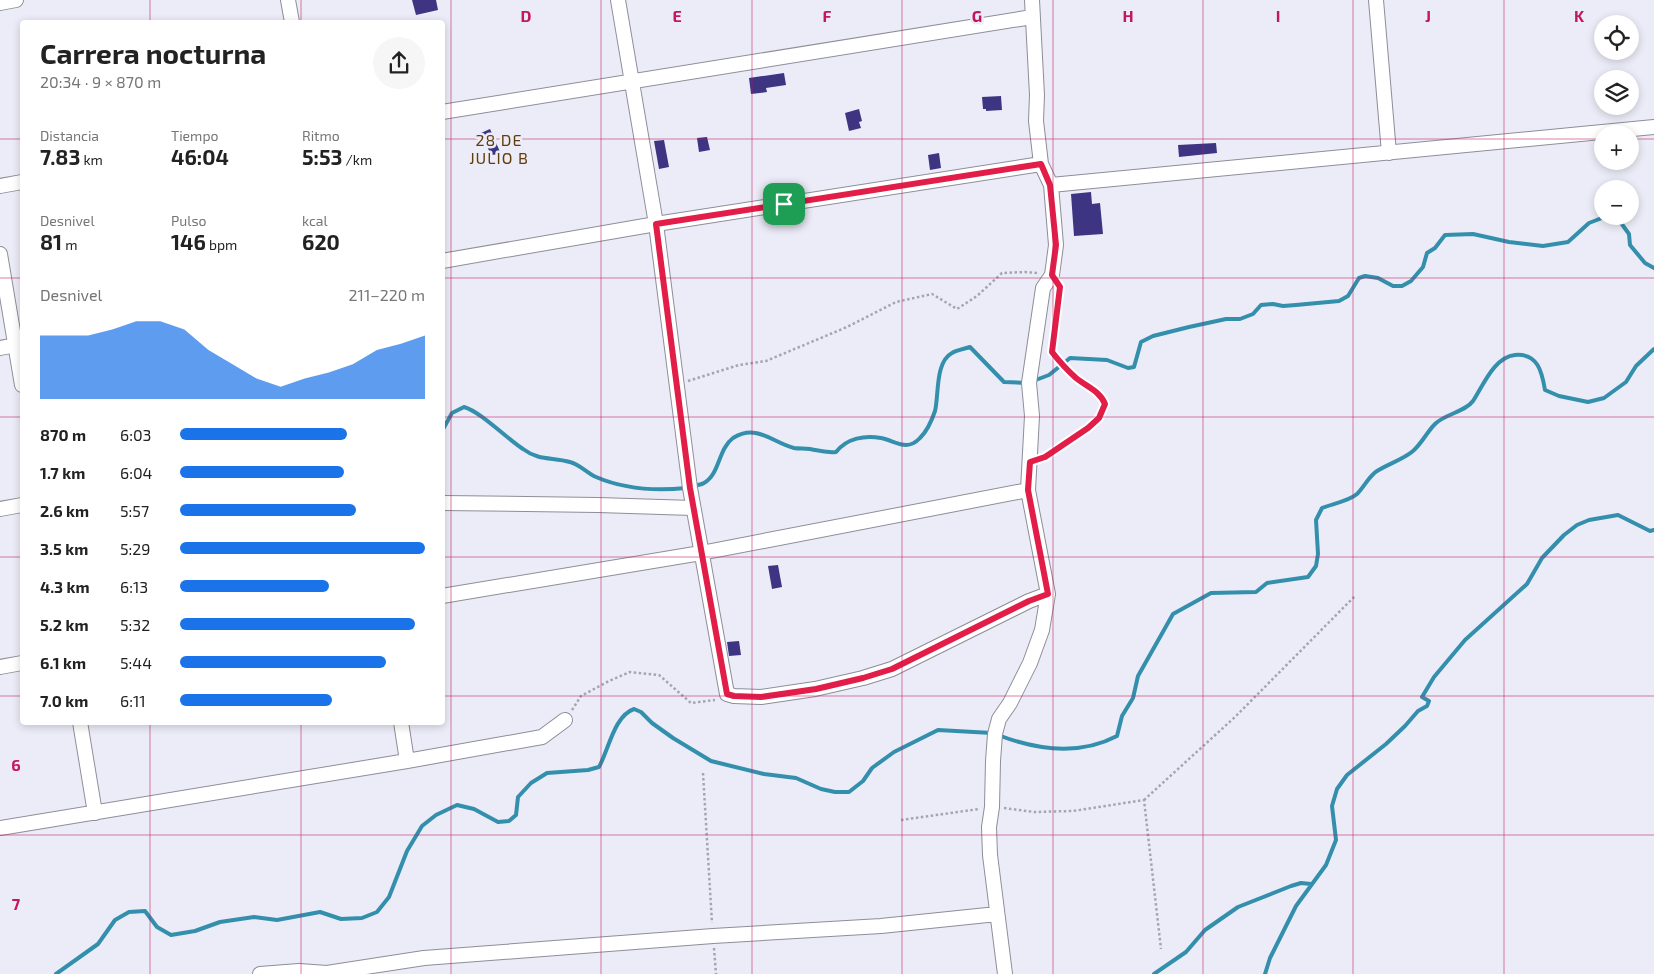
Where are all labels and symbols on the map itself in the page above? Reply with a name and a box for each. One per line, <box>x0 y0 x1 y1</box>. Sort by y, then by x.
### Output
text: D <box>521 6 532 25</box>
text: E <box>672 6 682 25</box>
text: F <box>823 6 832 25</box>
text: G <box>972 6 982 25</box>
text: H <box>1122 6 1134 25</box>
text: I <box>1276 6 1280 25</box>
text: J <box>1425 6 1431 25</box>
text: K <box>1574 6 1585 25</box>
district label: 28 DE JULIO B <box>469 130 529 167</box>
pin <box>763 183 805 225</box>
text: 6 <box>11 755 21 774</box>
text: 7 <box>12 894 21 913</box>

